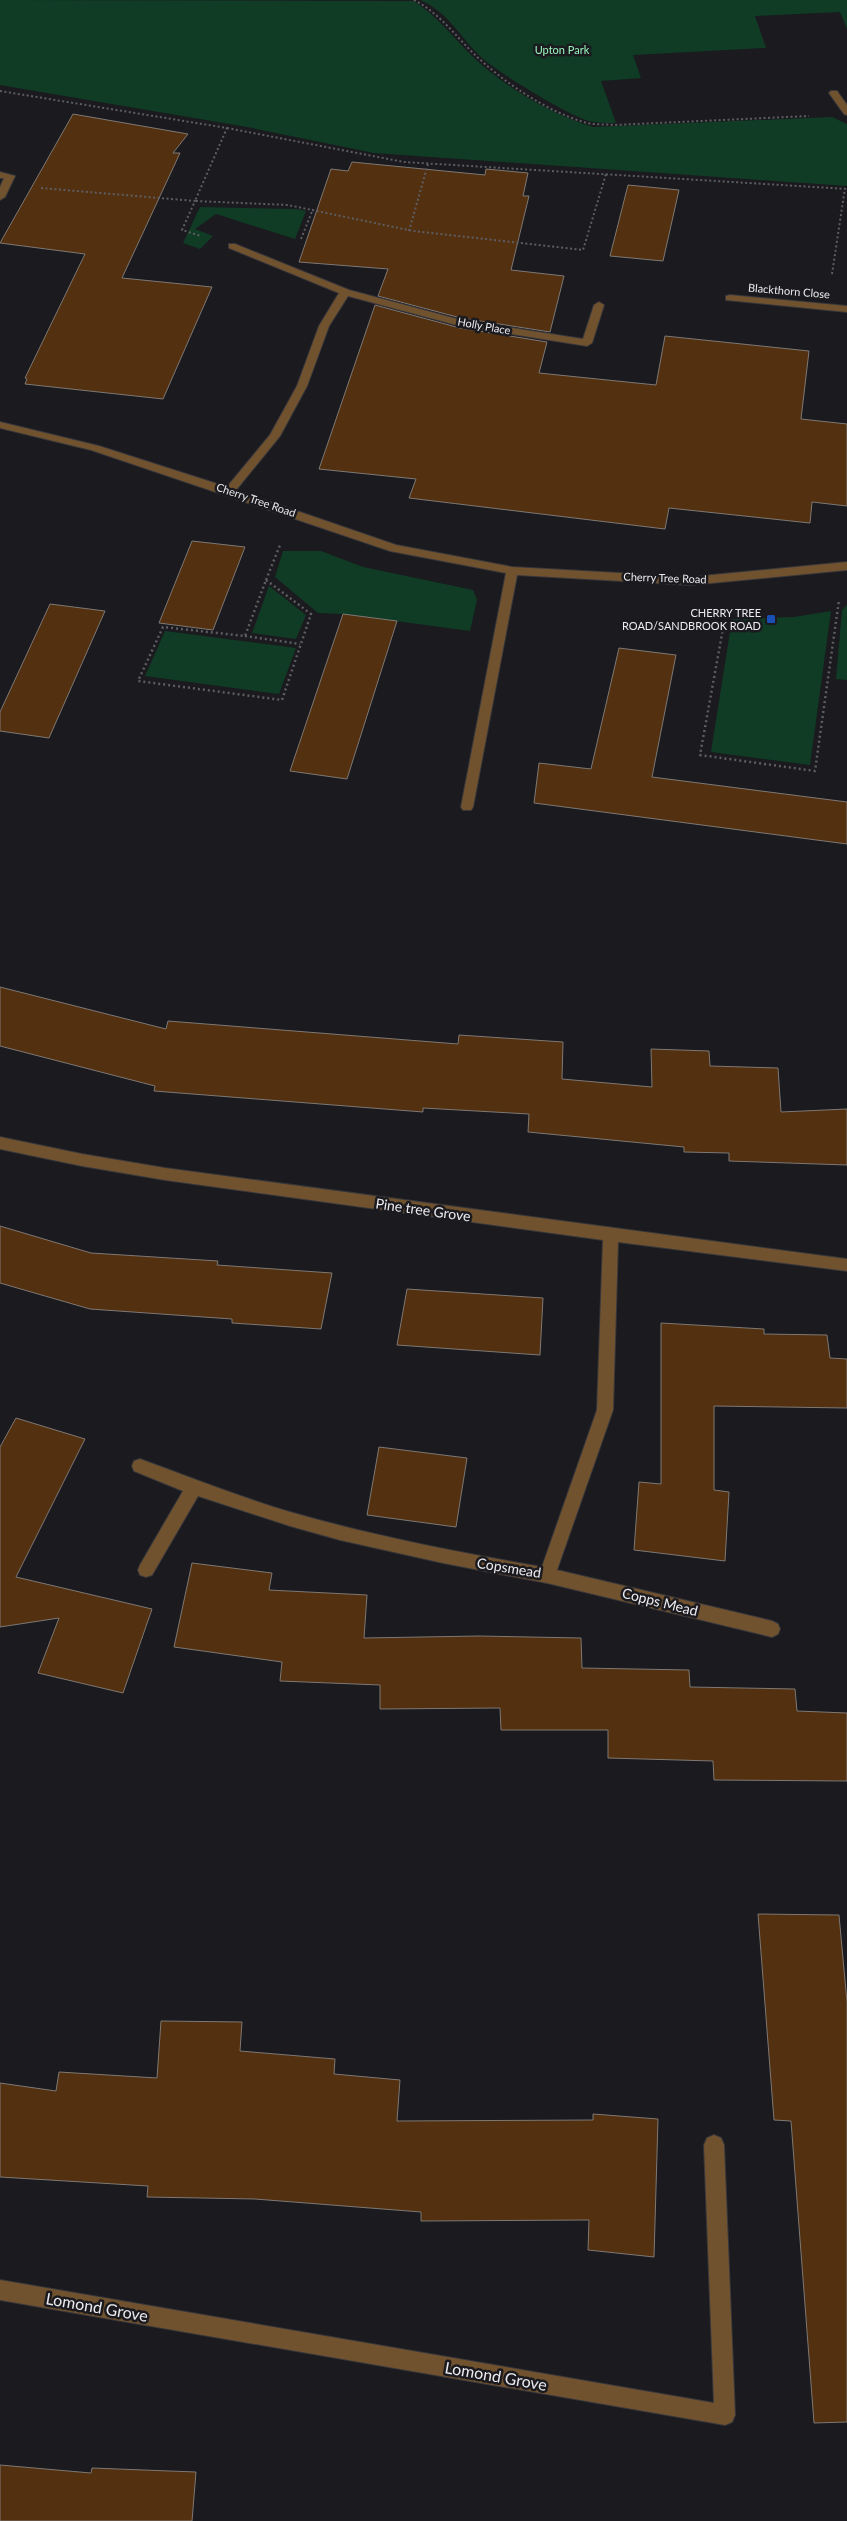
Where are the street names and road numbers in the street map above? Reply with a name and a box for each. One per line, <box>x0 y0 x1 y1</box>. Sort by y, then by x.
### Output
street label: Blackthorn Close <box>748 280 831 301</box>
street label: Holly Place <box>457 314 512 337</box>
street label: Cherry Tree Road <box>215 480 298 519</box>
street label: Cherry Tree Road <box>623 570 707 585</box>
street label: Pine tree Grove <box>374 1194 472 1225</box>
street label: Copsmead <box>476 1554 542 1581</box>
street label: Copps Mead <box>620 1584 700 1619</box>
street label: Lomond Grove <box>45 2288 150 2325</box>
street label: Lomond Grove <box>444 2357 549 2394</box>

